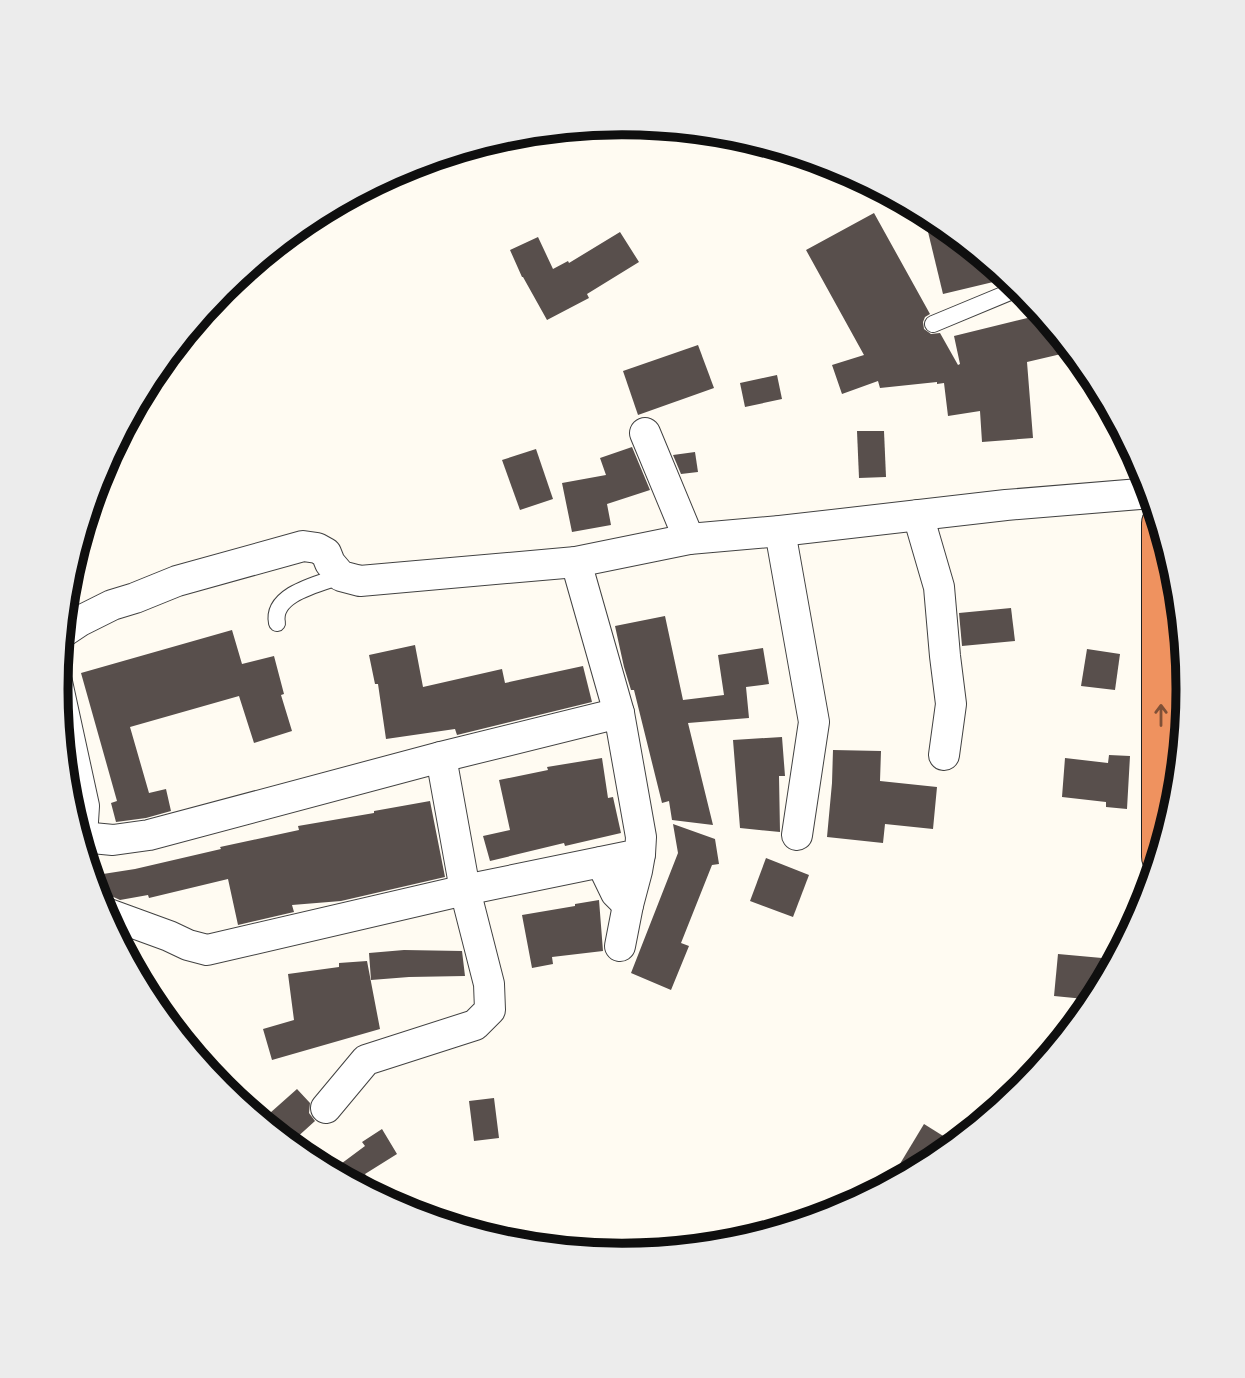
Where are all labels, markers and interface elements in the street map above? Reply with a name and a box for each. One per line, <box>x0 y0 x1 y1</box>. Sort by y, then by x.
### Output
one-way arrow <box>1154 704 1168 727</box>

